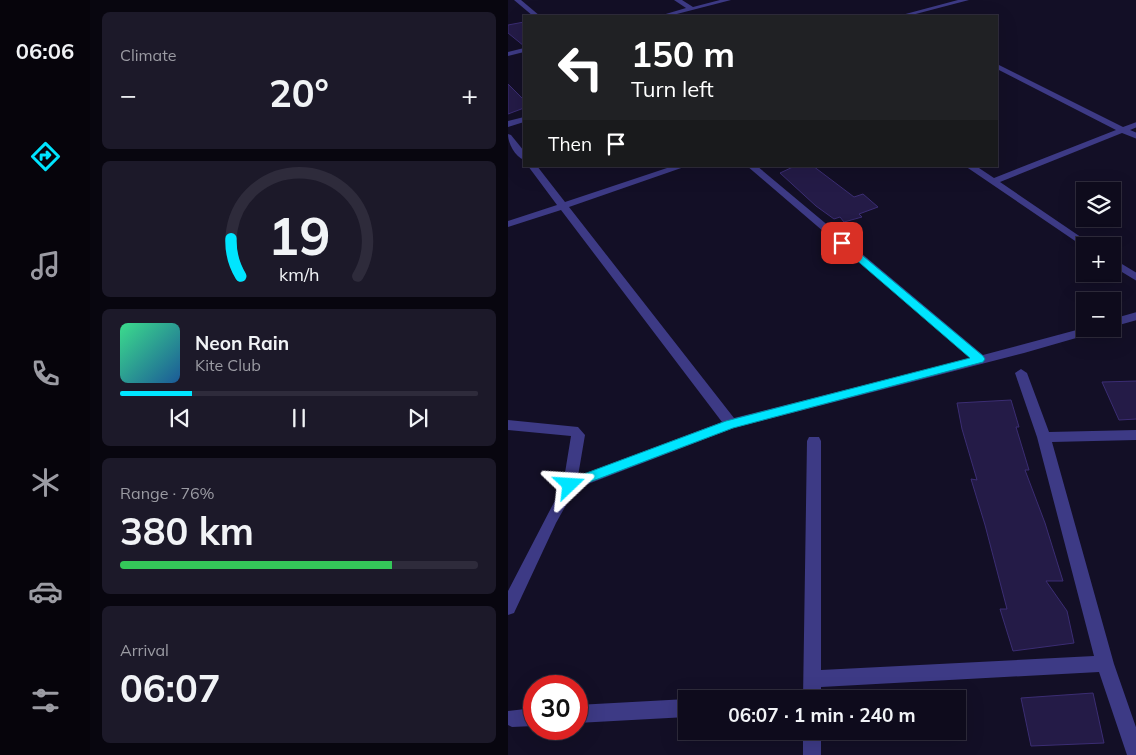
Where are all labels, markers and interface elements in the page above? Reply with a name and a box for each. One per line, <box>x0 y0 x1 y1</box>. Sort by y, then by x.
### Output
text: 150 m <box>631 32 735 76</box>
icon: left <box>548 35 613 100</box>
text: 06:06 <box>16 37 74 65</box>
text: Climate <box>120 45 176 65</box>
text: 20° <box>269 69 329 117</box>
text: Turn left <box>631 75 714 103</box>
text: − <box>120 77 137 112</box>
text: + <box>461 77 478 112</box>
icon: arrive <box>602 130 630 158</box>
text: Then <box>548 132 592 156</box>
icon: directions <box>28 139 63 174</box>
map controls <box>1076 182 1121 337</box>
button: layers <box>1076 182 1121 227</box>
text: 19 <box>268 203 330 268</box>
pin <box>821 222 863 264</box>
icon: arrive <box>828 229 856 257</box>
button: + <box>1076 237 1121 282</box>
icon: music <box>28 248 63 283</box>
text: km/h <box>279 263 319 285</box>
button: − <box>1076 292 1121 337</box>
text: Neon Rain <box>195 331 289 355</box>
text: Kite Club <box>195 355 261 375</box>
icon: phone <box>28 356 63 391</box>
icon: previous <box>166 404 194 432</box>
icon: pause <box>285 404 313 432</box>
icon: next <box>404 404 432 432</box>
position arrow <box>543 458 595 510</box>
icon: climate <box>28 465 63 500</box>
text: Range · 76% <box>120 483 215 503</box>
text: 380 km <box>120 507 254 555</box>
icon: car <box>28 574 63 609</box>
text: Arrival <box>120 640 169 660</box>
text: 06:07 <box>120 664 221 712</box>
speed limit sign: 30 <box>523 675 588 740</box>
icon: filters <box>28 683 63 718</box>
text: 06:07 · 1 min · 240 m <box>728 703 916 727</box>

